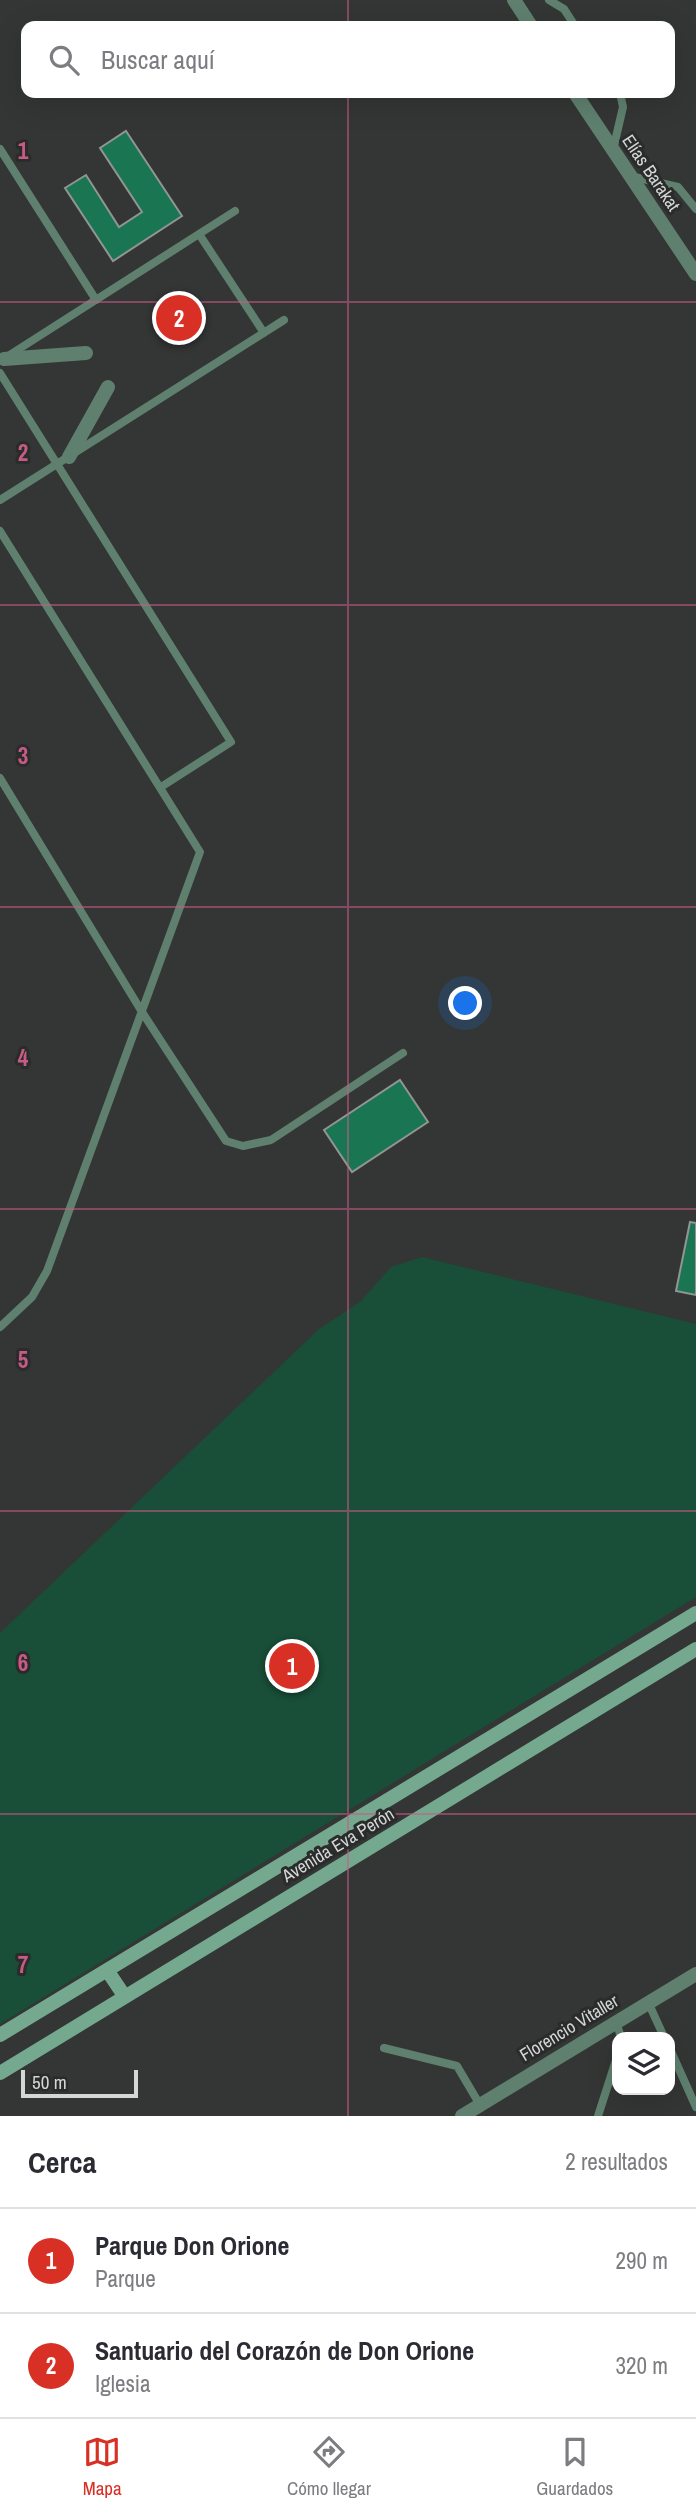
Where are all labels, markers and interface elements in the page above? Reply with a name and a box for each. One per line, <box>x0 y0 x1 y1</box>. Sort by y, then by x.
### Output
search box <box>21 21 675 98</box>
icon: search <box>45 41 83 79</box>
text: Buscar aquí <box>101 42 215 77</box>
street label: Elías Barakat <box>617 129 686 216</box>
text: 1 <box>18 135 29 166</box>
pin: 2 <box>156 292 202 344</box>
text: 2 <box>18 437 28 468</box>
text: 3 <box>18 740 28 771</box>
your location <box>448 986 482 1020</box>
text: 4 <box>18 1042 29 1073</box>
text: 5 <box>18 1344 28 1375</box>
pin: 1 <box>269 1640 315 1692</box>
text: 6 <box>18 1647 28 1678</box>
street label: Avenida Eva Perón <box>276 1801 399 1888</box>
text: 7 <box>18 1949 28 1980</box>
street label: Florencio Vitaller <box>515 1988 623 2067</box>
map controls <box>612 2032 675 2095</box>
button: layers <box>612 2032 675 2095</box>
scale bar <box>21 2067 138 2099</box>
text: 50 m <box>32 2069 67 2095</box>
text: Cerca <box>28 2142 96 2182</box>
text: 2 resultados <box>565 2146 668 2177</box>
text: Parque Don Orione <box>95 2228 289 2263</box>
text: 1 <box>46 2245 56 2276</box>
text: 290 m <box>616 2245 668 2276</box>
text: Parque <box>95 2263 156 2294</box>
text: Santuario del Corazón de Don Orione <box>95 2333 474 2368</box>
text: 2 <box>46 2350 56 2381</box>
text: 320 m <box>616 2350 668 2381</box>
text: Iglesia <box>95 2368 151 2399</box>
tab: Mapa <box>83 2433 122 2501</box>
tab: Cómo llegar <box>287 2433 371 2501</box>
tab: Guardados <box>536 2433 613 2501</box>

